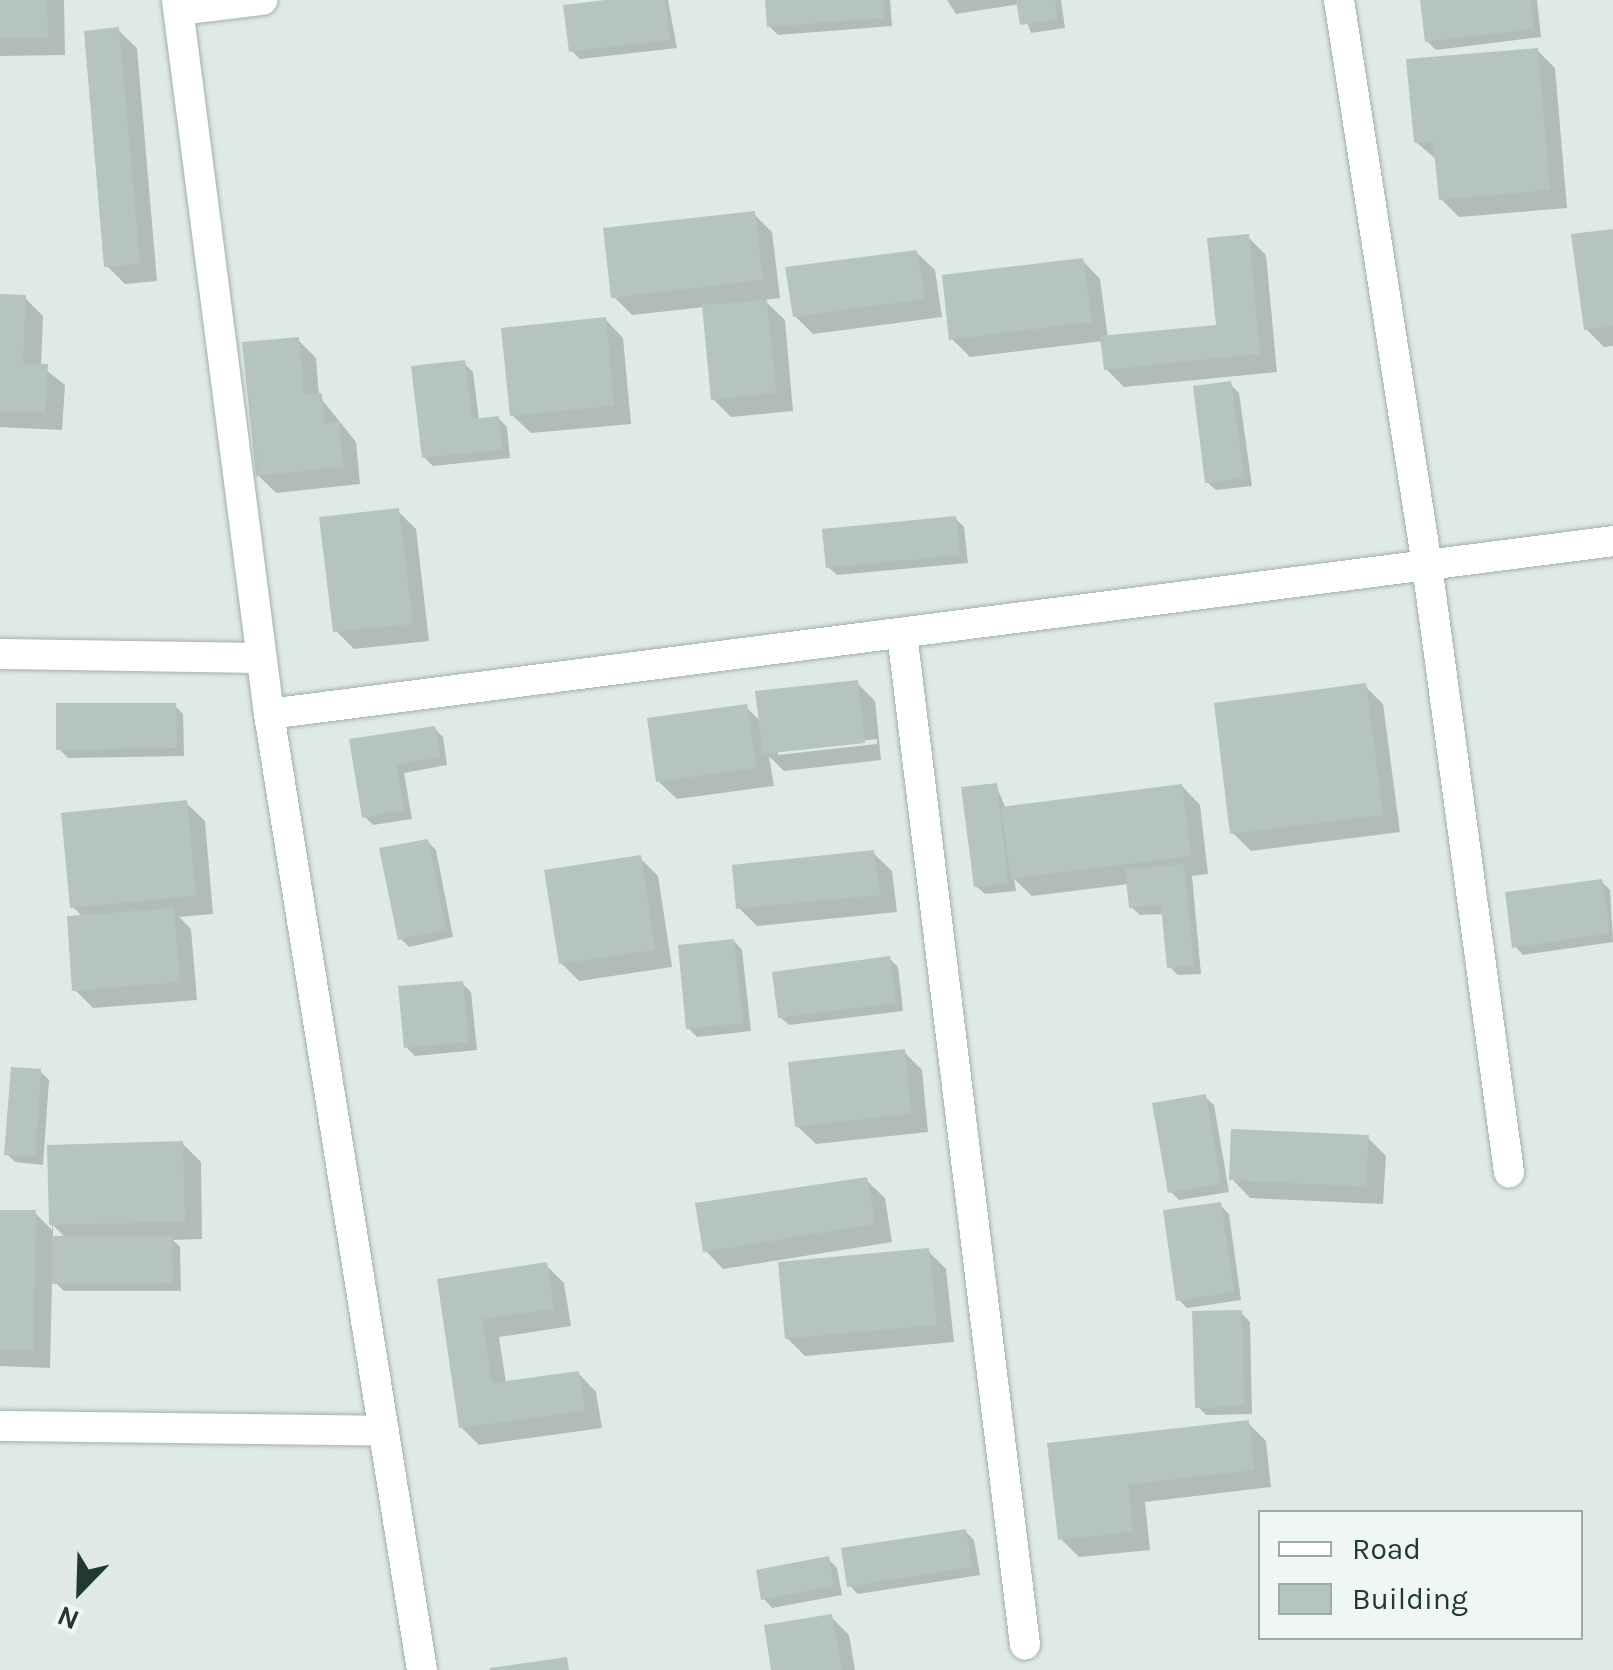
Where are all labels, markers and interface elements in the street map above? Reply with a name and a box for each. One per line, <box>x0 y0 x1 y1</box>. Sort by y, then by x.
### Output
legend <box>1258 1510 1583 1640</box>
text: Road <box>1352 1531 1421 1567</box>
north arrow <box>30 1540 130 1640</box>
text: Building <box>1352 1581 1468 1617</box>
text: N <box>52 1599 84 1637</box>

